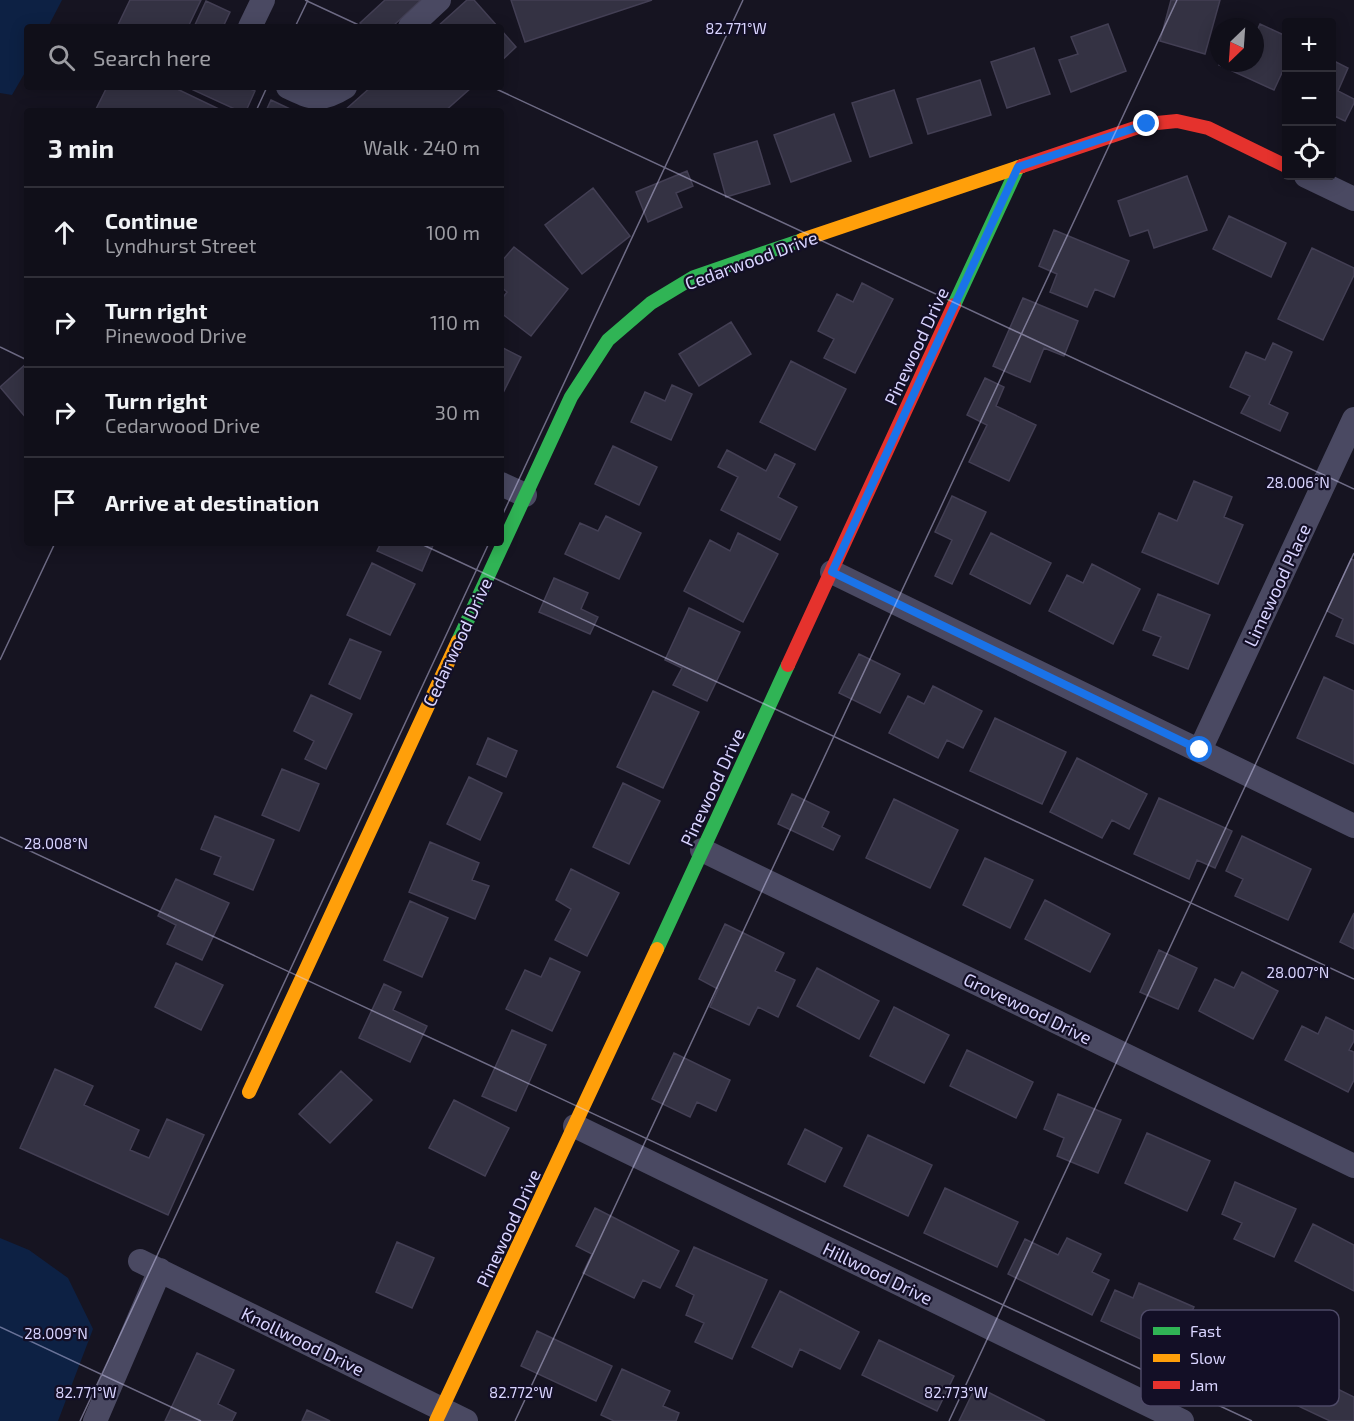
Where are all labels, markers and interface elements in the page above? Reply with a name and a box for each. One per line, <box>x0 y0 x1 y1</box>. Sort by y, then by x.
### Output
north arrow <box>1210 18 1264 72</box>
map controls <box>1282 18 1336 180</box>
button: + <box>1282 18 1336 72</box>
text: 82.771°W <box>705 19 767 37</box>
search box <box>24 24 504 90</box>
icon: search <box>45 41 78 74</box>
text: Search here <box>93 44 211 70</box>
button: − <box>1282 72 1336 126</box>
route end <box>1133 110 1159 136</box>
button: locate <box>1282 126 1336 180</box>
text: 3 min <box>48 132 114 163</box>
text: Walk · 240 m <box>363 135 480 159</box>
text: Continue <box>105 207 198 233</box>
icon: ahead <box>48 216 81 249</box>
text: 100 m <box>426 220 480 244</box>
street label: Cedarwood Drive <box>682 226 820 294</box>
text: Lyndhurst Street <box>105 233 256 257</box>
street label: Pinewood Drive <box>879 284 953 408</box>
text: Turn right <box>105 297 207 323</box>
icon: right <box>48 306 81 339</box>
text: 110 m <box>430 310 480 334</box>
text: Pinewood Drive <box>105 323 247 347</box>
text: Turn right <box>105 387 207 413</box>
icon: right <box>48 396 81 429</box>
text: 30 m <box>435 400 480 424</box>
text: Cedarwood Drive <box>105 413 260 437</box>
text: 28.006°N <box>1266 473 1330 491</box>
icon: arrive <box>48 486 81 519</box>
text: Arrive at destination <box>105 489 319 515</box>
street label: Limewood Place <box>1239 520 1315 650</box>
street label: Cedarwood Drive <box>418 574 496 710</box>
street label: Pinewood Drive <box>675 725 749 849</box>
route start <box>1186 736 1212 762</box>
text: 28.008°N <box>24 834 88 852</box>
text: 28.007°N <box>1267 963 1329 981</box>
street label: Grovewood Drive <box>960 967 1096 1049</box>
street label: Pinewood Drive <box>471 1166 545 1290</box>
street label: Hillwood Drive <box>820 1237 936 1309</box>
street label: Knollwood Drive <box>238 1302 368 1380</box>
legend <box>1141 1310 1339 1406</box>
text: Fast <box>1190 1321 1221 1340</box>
text: 28.009°N <box>24 1324 88 1342</box>
text: Slow <box>1190 1348 1226 1367</box>
text: Jam <box>1190 1375 1218 1394</box>
text: 82.771°W <box>55 1383 117 1401</box>
text: 82.772°W <box>489 1383 553 1401</box>
text: 82.773°W <box>924 1383 988 1401</box>

